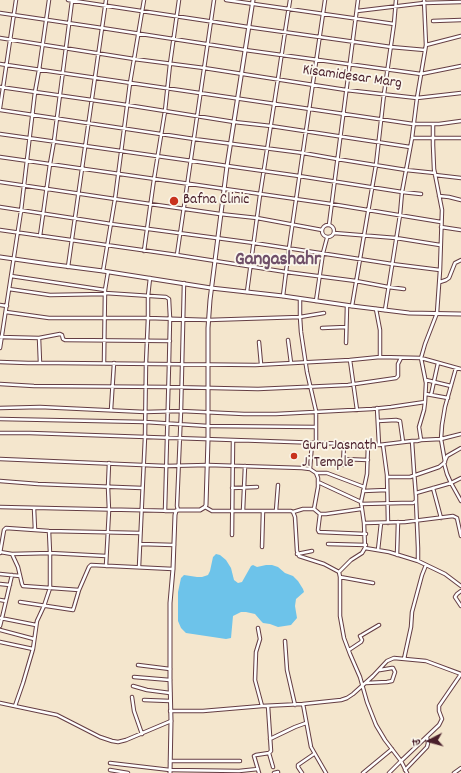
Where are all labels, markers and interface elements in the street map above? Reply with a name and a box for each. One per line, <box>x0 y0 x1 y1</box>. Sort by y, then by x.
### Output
street label: Kisamidesar Marg <box>301 62 403 94</box>
place label: Bafna Clinic <box>183 192 249 210</box>
marker: Bafna Clinic <box>168 195 180 207</box>
district label: Gangashahr <box>235 250 321 272</box>
place label: Guru Jasnath Ji Temple <box>302 438 377 473</box>
marker: Guru Jasnath Ji Temple <box>289 451 299 461</box>
north arrow <box>409 721 449 761</box>
text: उ <box>409 738 425 746</box>

